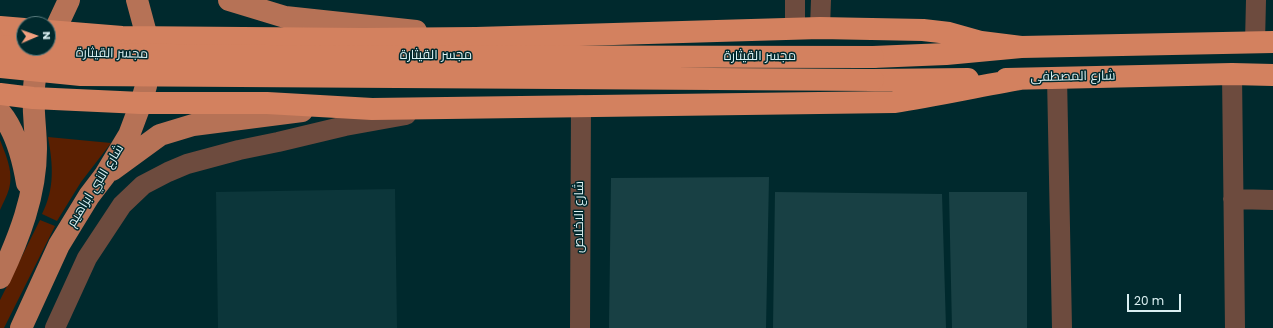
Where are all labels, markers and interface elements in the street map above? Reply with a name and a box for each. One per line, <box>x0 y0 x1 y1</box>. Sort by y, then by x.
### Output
north arrow <box>16 16 56 56</box>
text: N <box>39 31 55 40</box>
street label: مجسر القيثارة <box>76 46 148 62</box>
street label: مجسر القيثارة <box>400 48 472 64</box>
street label: مجسر القيثارة <box>724 49 796 65</box>
street label: شارع المصطفى <box>1030 68 1116 86</box>
street label: شارع النبي ابراهيم <box>64 142 128 230</box>
street label: شارع الاخلاص <box>572 181 588 253</box>
scale bar <box>1129 286 1183 312</box>
text: 20 m <box>1134 292 1164 309</box>

